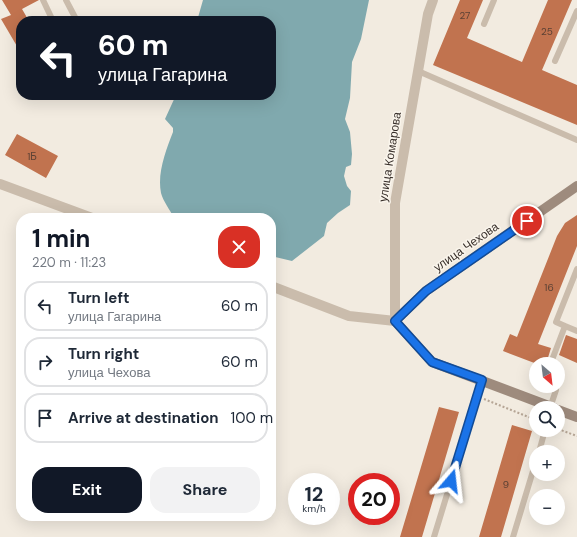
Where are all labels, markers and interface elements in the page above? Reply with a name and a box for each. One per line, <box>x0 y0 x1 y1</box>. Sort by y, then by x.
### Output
house number: 27 <box>460 9 470 22</box>
house number: 25 <box>541 25 553 38</box>
text: 60 m <box>98 27 168 64</box>
icon: left <box>32 32 84 84</box>
text: улица Гагарина <box>98 63 227 87</box>
street label: улица Комарова <box>375 110 405 203</box>
house number: 1Б <box>27 150 37 163</box>
pin <box>510 204 544 238</box>
icon: arrive <box>516 210 538 232</box>
street label: улица Чехова <box>430 218 502 275</box>
text: 1 min <box>32 223 90 254</box>
button: close <box>218 226 260 268</box>
text: 220 m · 11:23 <box>32 254 106 271</box>
house number: 16 <box>544 281 554 294</box>
text: Turn left <box>68 288 129 308</box>
icon: left <box>34 295 56 317</box>
text: 60 m <box>221 296 258 316</box>
text: улица Гагарина <box>68 308 161 325</box>
text: Turn right <box>68 344 139 364</box>
icon: right <box>34 351 56 373</box>
text: 60 m <box>221 352 258 372</box>
north arrow <box>529 357 565 393</box>
map controls <box>529 357 565 525</box>
text: улица Чехова <box>68 364 150 381</box>
button: search <box>529 401 565 437</box>
icon: arrive <box>34 407 56 429</box>
text: Arrive at destination <box>68 408 219 428</box>
text: 100 m <box>231 408 273 428</box>
button: + <box>529 445 565 481</box>
position arrow <box>430 460 472 502</box>
button: Exit <box>32 467 142 513</box>
button: Share <box>150 467 260 513</box>
speed limit sign: 20 <box>348 473 400 525</box>
house number: 9 <box>503 478 509 491</box>
text: 12 <box>305 481 323 507</box>
button: − <box>529 489 565 525</box>
text: km/h <box>302 502 326 515</box>

